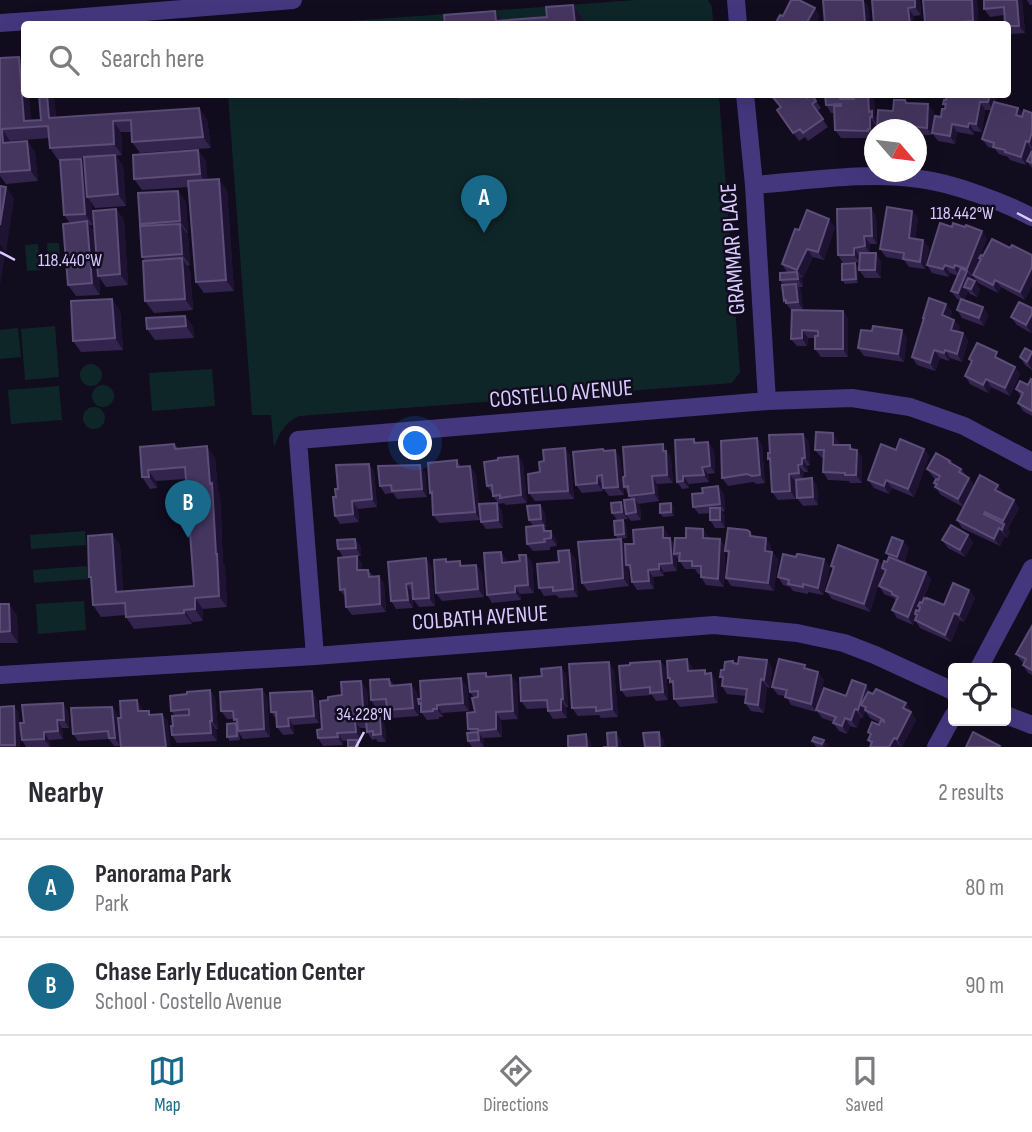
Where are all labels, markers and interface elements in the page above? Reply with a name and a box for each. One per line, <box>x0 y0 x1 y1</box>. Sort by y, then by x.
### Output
search box <box>21 21 1011 98</box>
icon: search <box>45 41 83 79</box>
text: Search here <box>101 44 204 75</box>
north arrow <box>864 119 927 182</box>
pin: A <box>461 175 507 233</box>
street label: GRAMMAR PLACE <box>714 182 752 316</box>
text: 118.442°W <box>930 203 994 224</box>
text: 118.440°W <box>38 250 102 271</box>
street label: COSTELLO AVENUE <box>488 374 634 414</box>
your location <box>398 426 432 460</box>
pin: B <box>165 480 211 538</box>
street label: COLBATH AVENUE <box>411 599 549 637</box>
map controls <box>948 663 1011 726</box>
button: locate <box>948 663 1011 726</box>
text: 34.228°N <box>336 704 392 725</box>
text: Nearby <box>28 775 104 811</box>
text: 2 results <box>938 779 1004 807</box>
text: Panorama Park <box>95 859 231 890</box>
text: A <box>46 874 56 902</box>
text: 80 m <box>965 874 1004 902</box>
text: Park <box>95 890 129 918</box>
text: Chase Early Education Center <box>95 957 365 988</box>
text: B <box>46 972 56 1000</box>
text: 90 m <box>965 972 1004 1000</box>
text: School · Costello Avenue <box>95 988 282 1016</box>
tab: Map <box>148 1052 186 1117</box>
tab: Directions <box>483 1052 549 1117</box>
tab: Saved <box>845 1052 884 1117</box>

